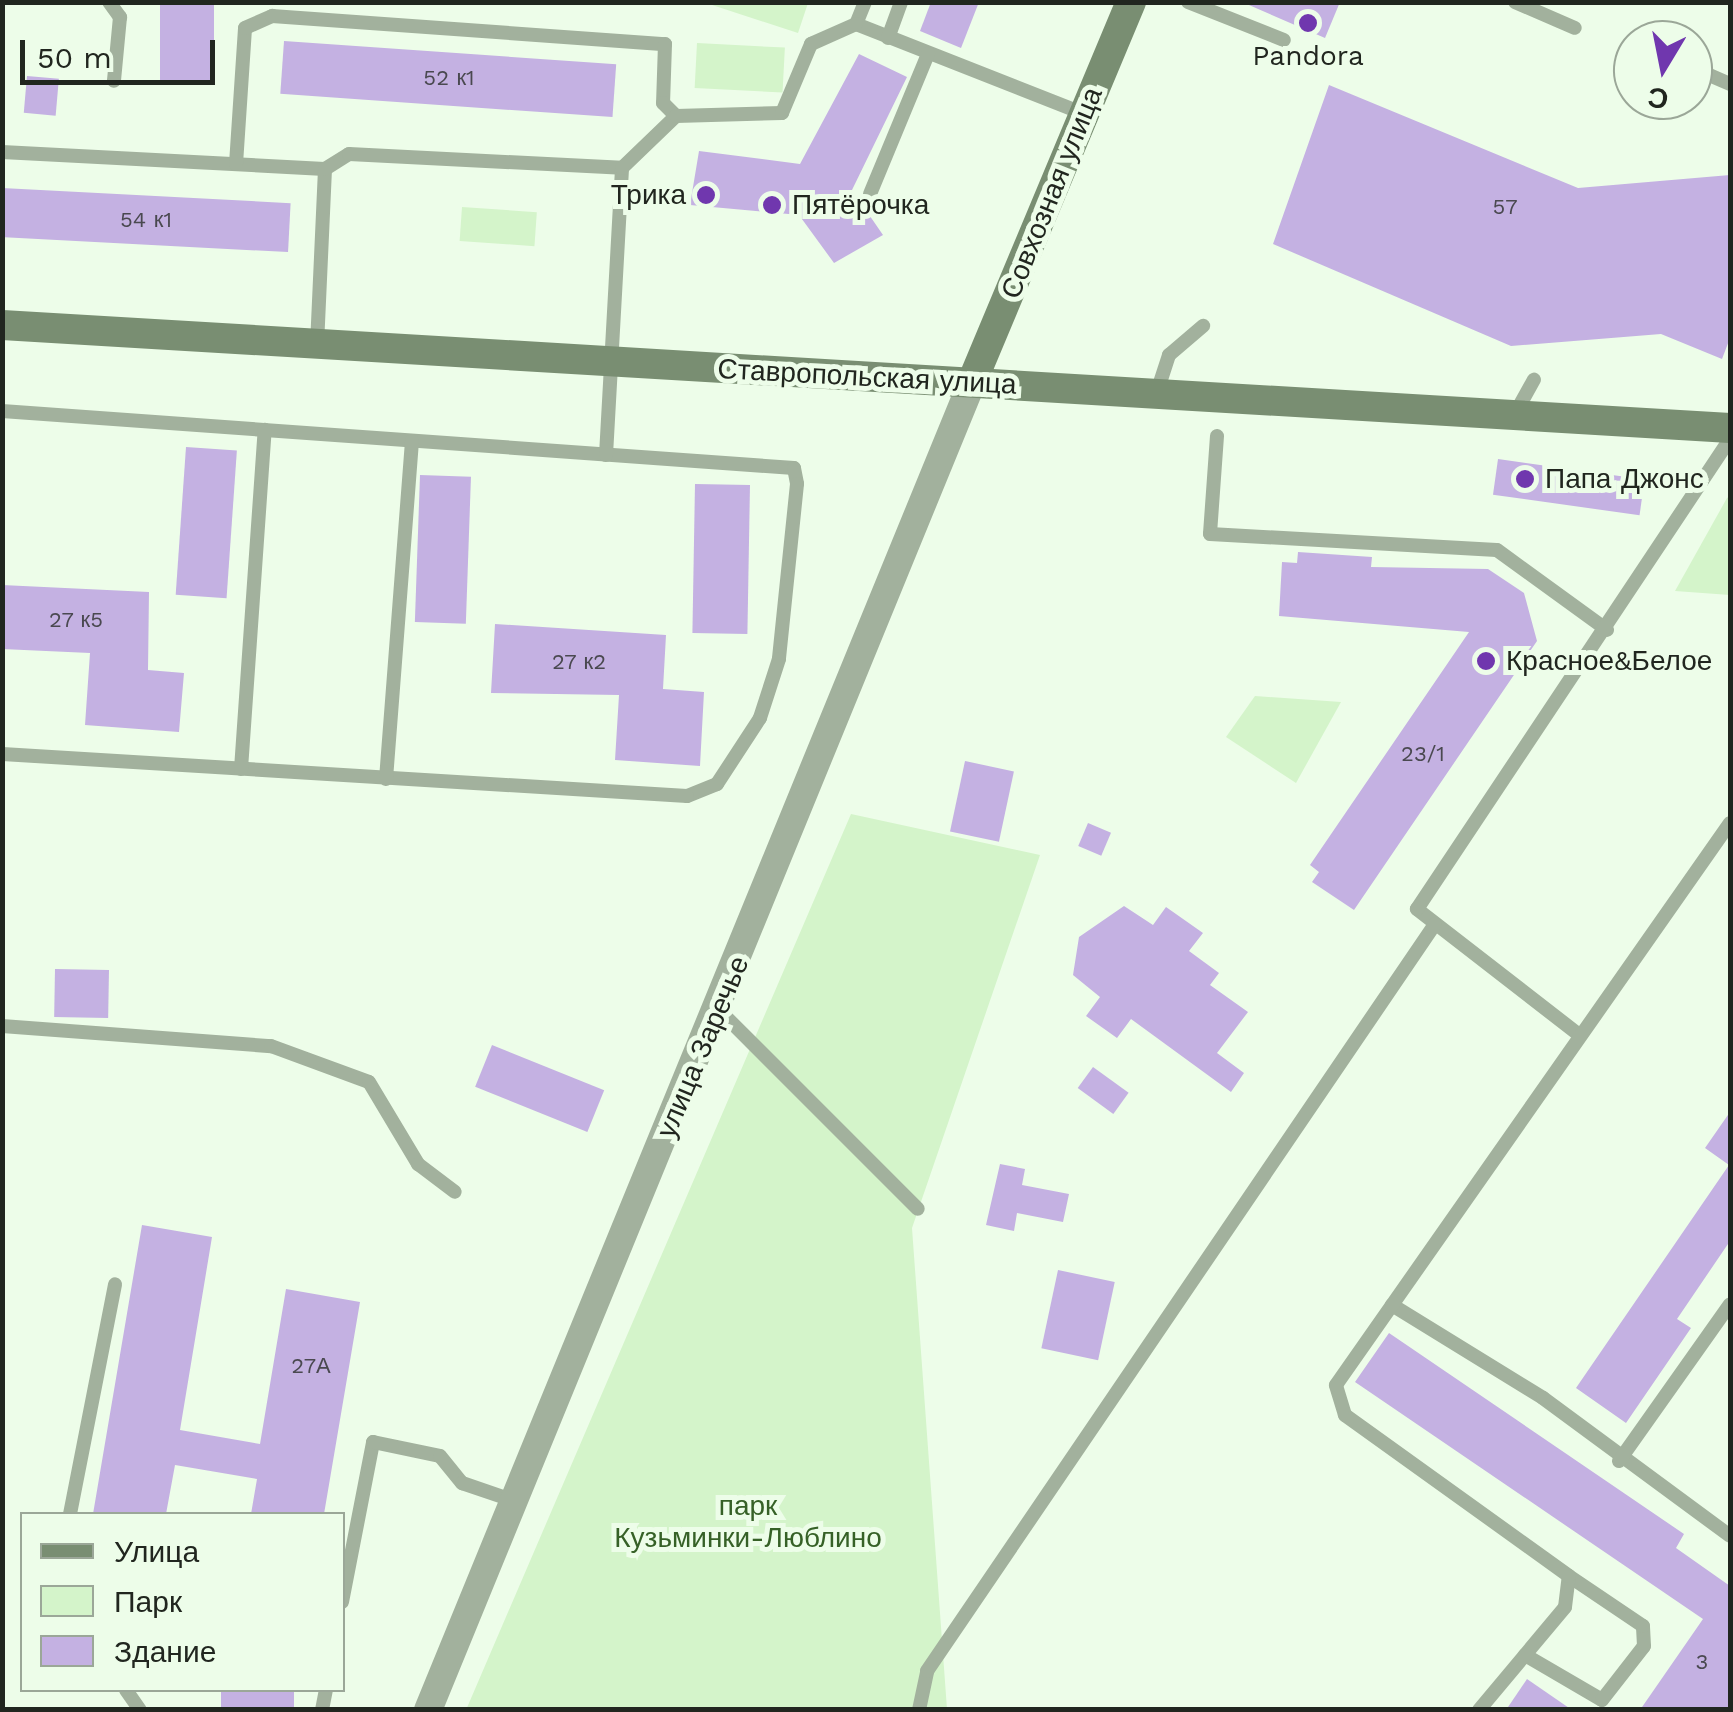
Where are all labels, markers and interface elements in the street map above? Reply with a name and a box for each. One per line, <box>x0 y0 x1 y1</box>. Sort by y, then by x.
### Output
marker: Pandora <box>1297 12 1319 34</box>
scale bar <box>25 20 220 82</box>
north arrow <box>1613 20 1713 120</box>
place label: Pandora <box>1252 39 1364 73</box>
text: 50 m <box>37 40 112 75</box>
house number: 52 к1 <box>423 65 475 91</box>
text: С <box>1645 80 1671 116</box>
street label: Совхозная улица <box>994 82 1110 304</box>
place label: Трика <box>611 178 686 212</box>
marker: Трика <box>695 184 717 206</box>
place label: Пятёрочка <box>792 188 929 222</box>
marker: Пятёрочка <box>761 194 783 216</box>
house number: 57 <box>1492 194 1518 220</box>
house number: 54 к1 <box>120 207 172 233</box>
street label: Ставропольская улица <box>717 352 1017 402</box>
place label: Папа Джонс <box>1545 462 1704 496</box>
marker: Папа Джонс <box>1514 468 1536 490</box>
house number: 27 к5 <box>49 607 103 633</box>
place label: Красное&Белое <box>1506 644 1712 678</box>
house number: 27 к2 <box>552 649 606 675</box>
marker: Красное&Белое <box>1475 650 1497 672</box>
house number: 23/1 <box>1401 741 1445 767</box>
street label: улица Заречье <box>650 951 756 1143</box>
house number: 27А <box>291 1353 331 1379</box>
park label: парк Кузьминки-Люблино <box>614 1489 882 1555</box>
legend <box>20 1512 345 1692</box>
text: Улица <box>114 1534 199 1569</box>
text: Парк <box>114 1584 182 1619</box>
text: Здание <box>114 1634 216 1669</box>
house number: 3 <box>1696 1649 1708 1675</box>

